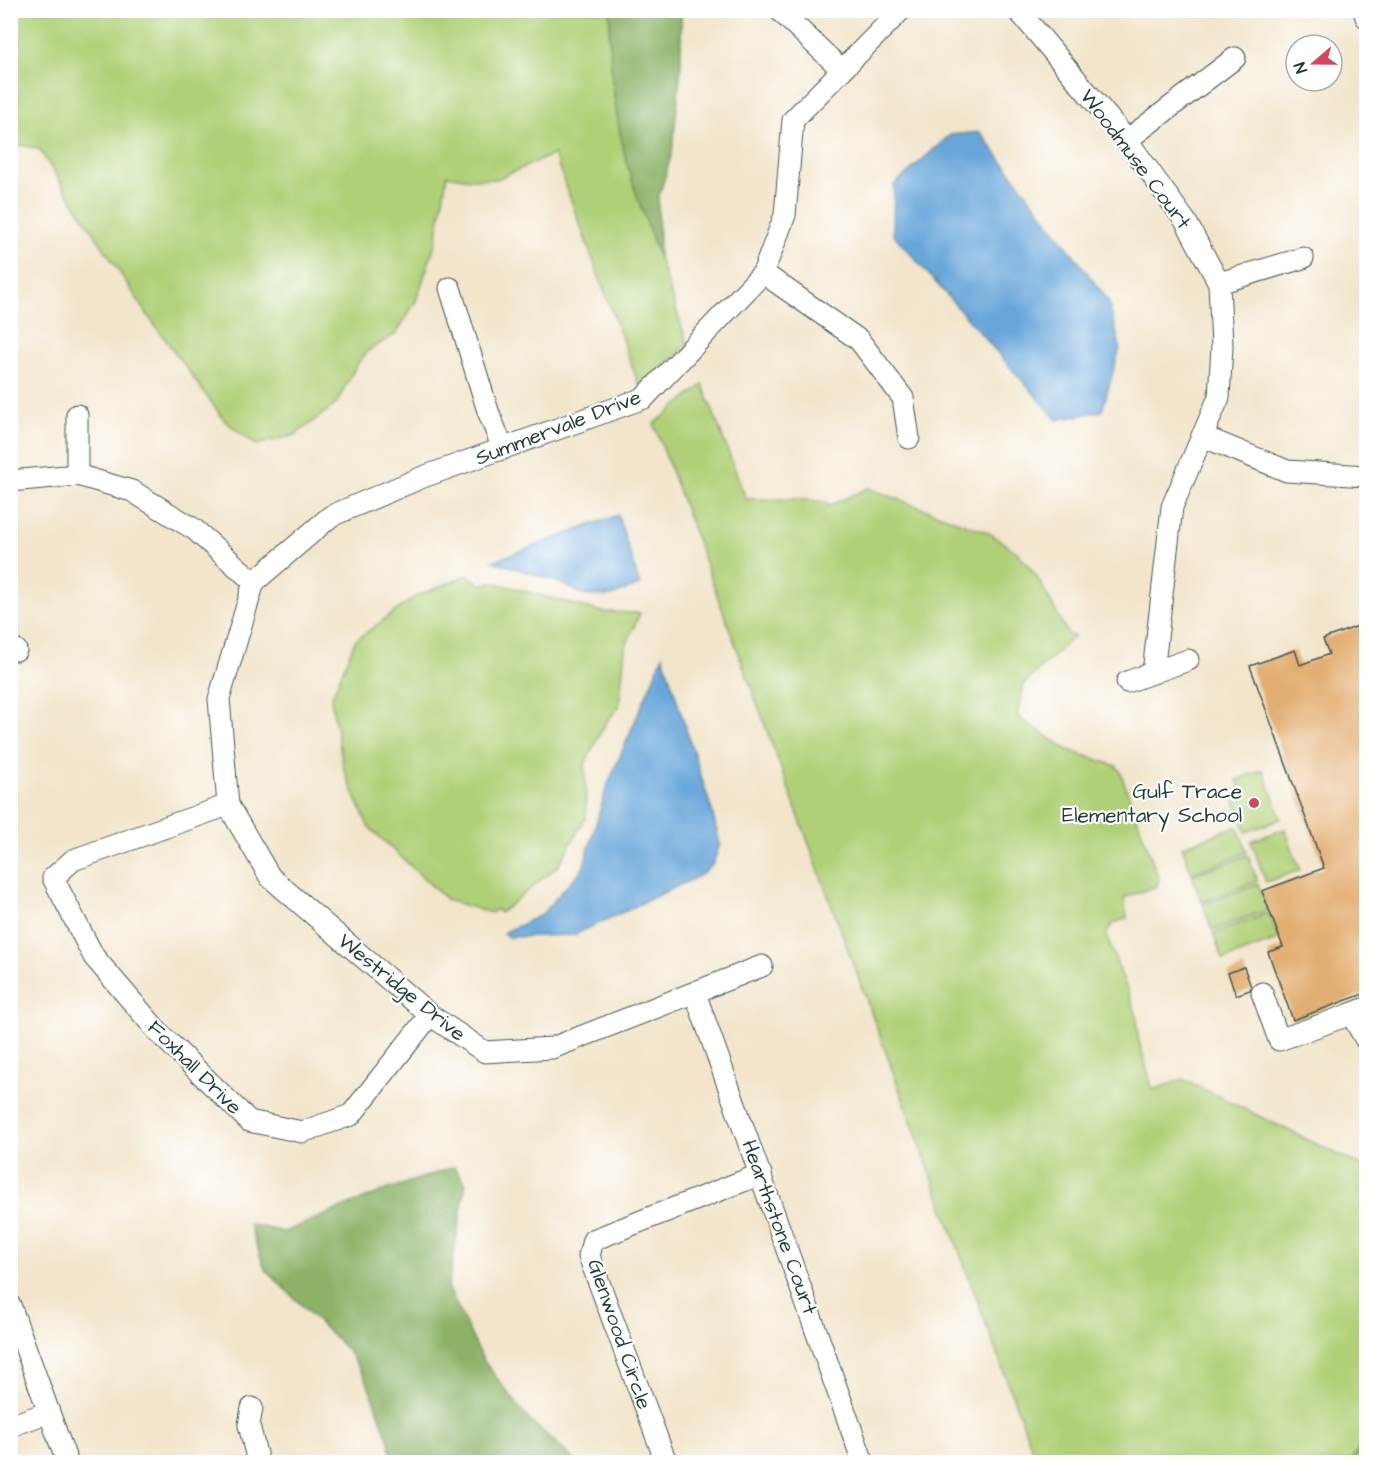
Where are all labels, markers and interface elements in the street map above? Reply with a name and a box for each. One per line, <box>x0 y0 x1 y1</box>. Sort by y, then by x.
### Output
north arrow <box>1284 33 1344 93</box>
text: N <box>1289 59 1313 76</box>
street label: Woodmuse Court <box>1073 83 1198 236</box>
street label: Summervale Drive <box>471 383 645 472</box>
place label: Gulf Trace Elementary School <box>1062 777 1242 832</box>
marker: Gulf Trace Elementary School <box>1247 796 1261 810</box>
street label: Westridge Drive <box>330 927 472 1050</box>
street label: Foxhall Drive <box>141 1014 248 1121</box>
street label: Hearthstone Court <box>734 1136 825 1319</box>
street label: Glenwood Circle <box>580 1255 659 1413</box>

